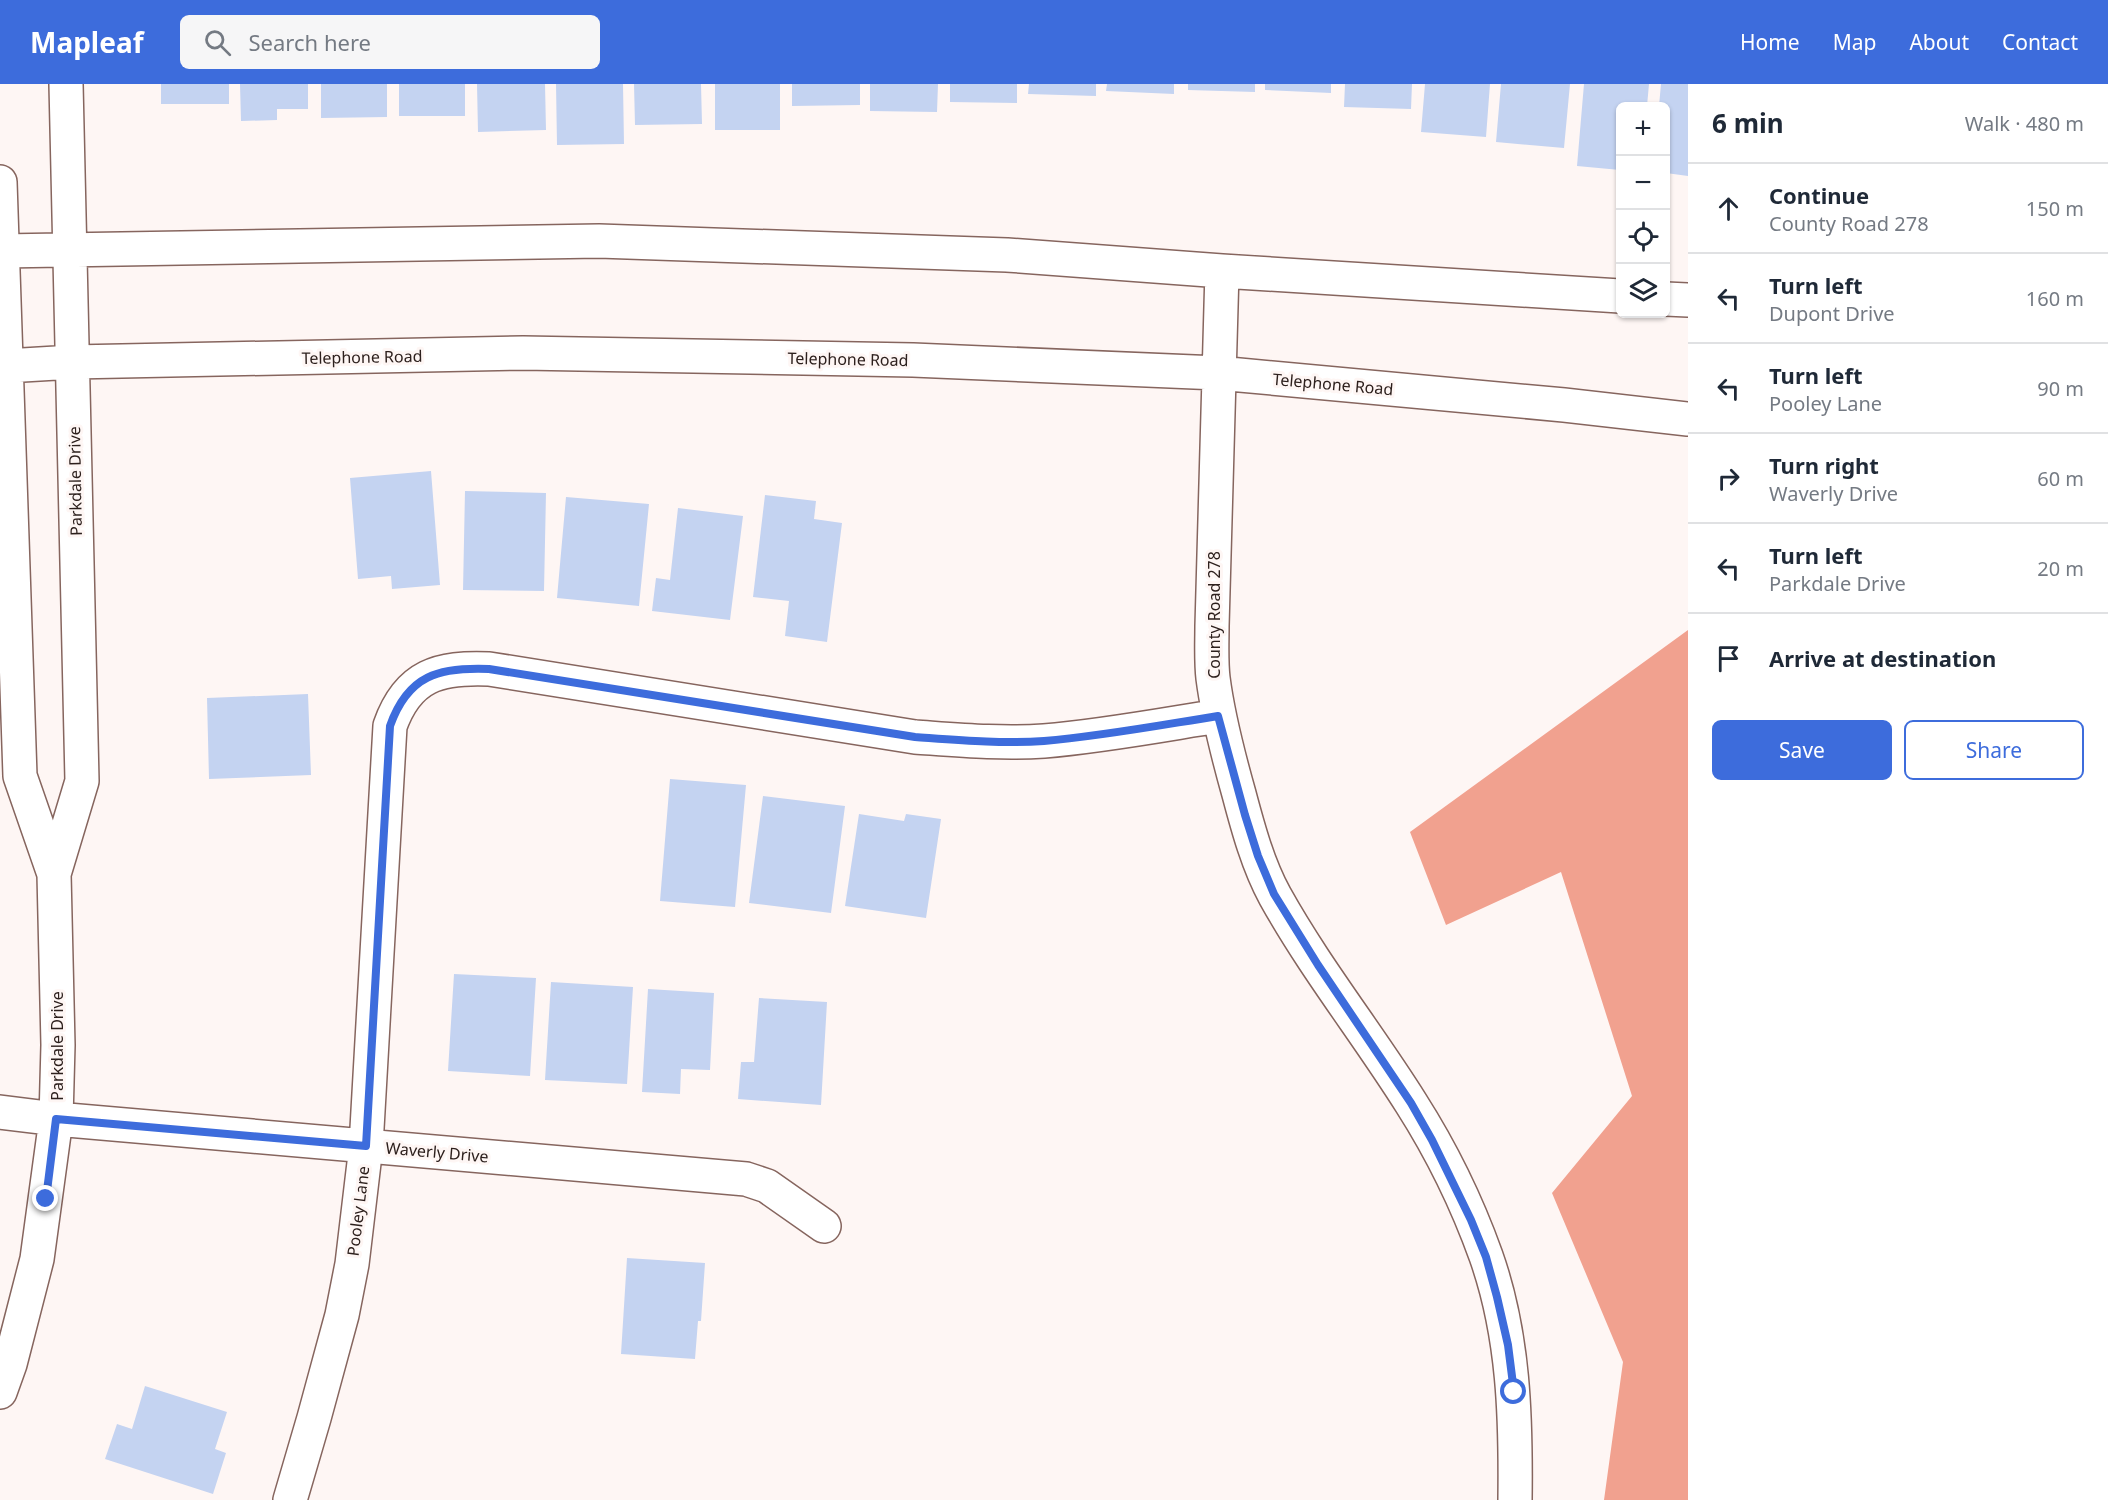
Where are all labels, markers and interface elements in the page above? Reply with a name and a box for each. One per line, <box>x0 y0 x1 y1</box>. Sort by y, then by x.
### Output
search box <box>180 15 600 69</box>
text: Mapleaf <box>30 23 144 61</box>
icon: search <box>201 26 234 59</box>
text: Search here <box>249 27 371 57</box>
text: Home <box>1740 28 1800 56</box>
text: Map <box>1833 28 1876 56</box>
text: About <box>1909 28 1969 56</box>
text: Contact <box>2002 28 2078 56</box>
map controls <box>1616 102 1670 318</box>
button: + <box>1616 102 1670 156</box>
text: 6 min <box>1712 105 1784 141</box>
text: Walk · 480 m <box>1965 110 2084 137</box>
button: − <box>1616 156 1670 210</box>
text: Continue <box>1769 180 1869 210</box>
icon: ahead <box>1712 192 1745 225</box>
text: 150 m <box>2026 195 2084 222</box>
button: locate <box>1616 210 1670 264</box>
text: County Road 278 <box>1769 210 1929 237</box>
button: layers <box>1616 264 1670 318</box>
text: Turn left <box>1769 270 1863 300</box>
icon: left <box>1712 282 1745 315</box>
text: 160 m <box>2026 285 2084 312</box>
text: Dupont Drive <box>1769 300 1895 327</box>
street label: Telephone Road <box>301 345 423 369</box>
street label: Telephone Road <box>787 347 909 371</box>
text: Turn left <box>1769 360 1863 390</box>
street label: Telephone Road <box>1272 368 1394 400</box>
icon: left <box>1712 372 1745 405</box>
text: 90 m <box>2037 375 2084 402</box>
text: Pooley Lane <box>1769 390 1882 417</box>
street label: Parkdale Drive <box>63 426 87 536</box>
text: Turn right <box>1769 450 1879 480</box>
icon: right <box>1712 462 1745 495</box>
text: 60 m <box>2037 465 2084 492</box>
text: Waverly Drive <box>1769 480 1898 507</box>
text: Turn left <box>1769 540 1863 570</box>
street label: County Road 278 <box>1203 551 1225 679</box>
icon: left <box>1712 552 1745 585</box>
text: 20 m <box>2037 555 2084 582</box>
text: Parkdale Drive <box>1769 570 1906 597</box>
icon: arrive <box>1712 642 1745 675</box>
text: Arrive at destination <box>1769 643 1996 673</box>
button: Save <box>1712 720 1892 780</box>
button: Share <box>1904 720 2084 780</box>
street label: Parkdale Drive <box>46 991 68 1101</box>
street label: Waverly Drive <box>385 1137 489 1167</box>
street label: Pooley Lane <box>342 1165 374 1257</box>
route end <box>32 1185 58 1211</box>
route start <box>1500 1378 1526 1404</box>

